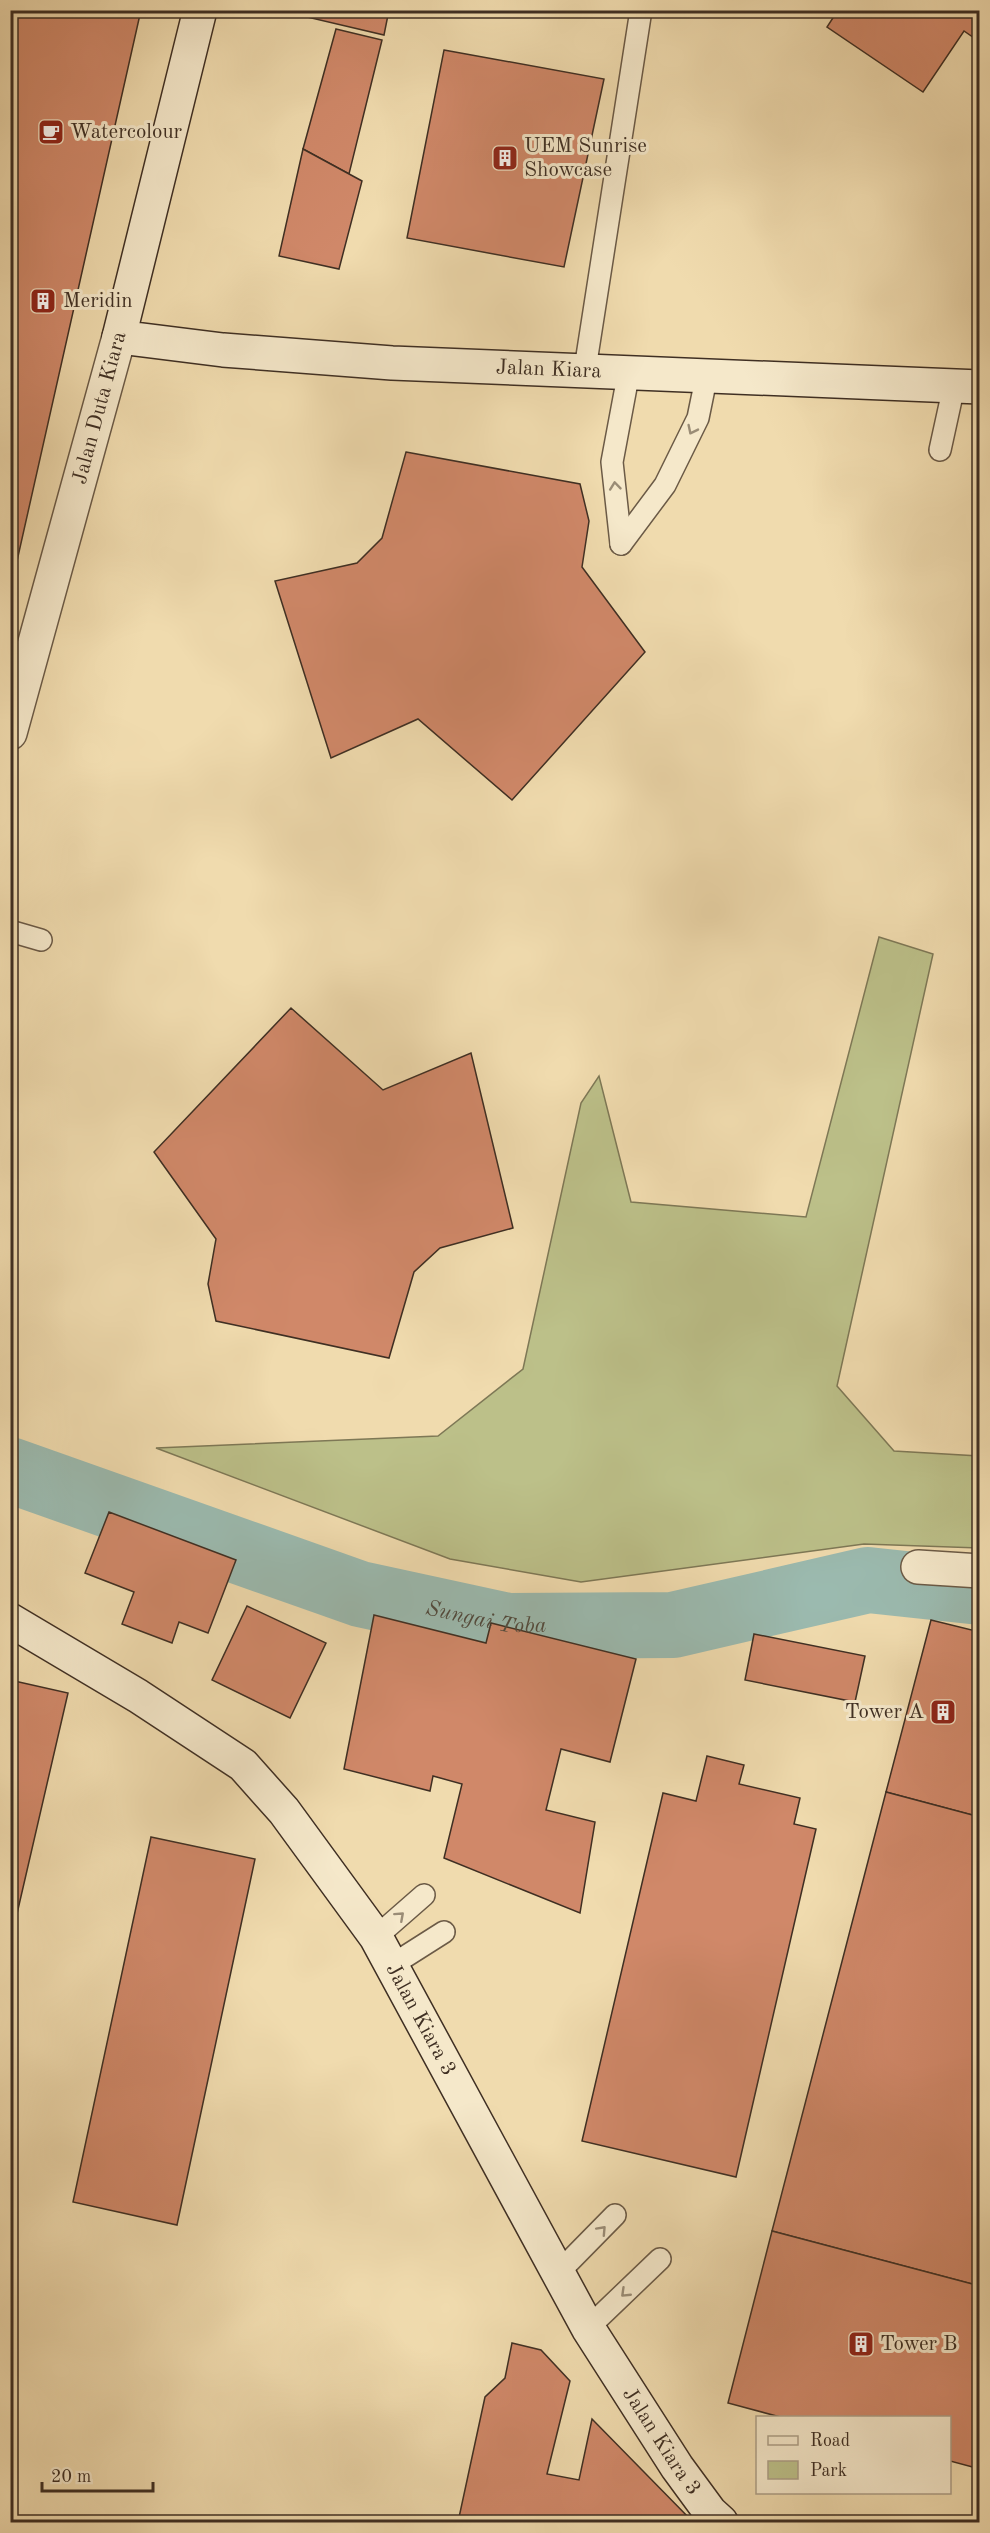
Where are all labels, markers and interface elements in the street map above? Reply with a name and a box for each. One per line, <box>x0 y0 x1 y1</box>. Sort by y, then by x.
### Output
cafe icon: Watercolour <box>36 117 66 147</box>
place label: Watercolour <box>70 122 183 143</box>
place label: UEM Sunrise Showcase <box>524 136 647 181</box>
building icon: UEM Sunrise Showcase <box>490 143 520 173</box>
building icon: Meridin <box>28 286 58 316</box>
place label: Meridin <box>63 291 133 312</box>
street label: Jalan Duta Kiara <box>70 329 130 487</box>
street label: Jalan Kiara <box>495 357 602 382</box>
one-way arrow <box>687 424 699 435</box>
one-way arrow <box>609 481 622 490</box>
water label: Sungai Toba <box>424 1598 547 1638</box>
building icon: Tower A <box>928 1697 958 1727</box>
place label: Tower A <box>845 1702 924 1723</box>
one-way arrow <box>393 1912 404 1923</box>
street label: Jalan Kiara 3 <box>382 1960 460 2079</box>
one-way arrow <box>595 2226 606 2236</box>
one-way arrow <box>621 2286 632 2297</box>
building icon: Tower B <box>846 2329 876 2359</box>
place label: Tower B <box>880 2334 958 2355</box>
street label: Jalan Kiara 3 <box>619 2384 704 2499</box>
legend <box>756 2416 951 2494</box>
text: Road <box>810 2432 850 2450</box>
scale bar <box>42 2455 153 2493</box>
text: Park <box>810 2462 847 2480</box>
text: 20 m <box>51 2468 91 2486</box>

